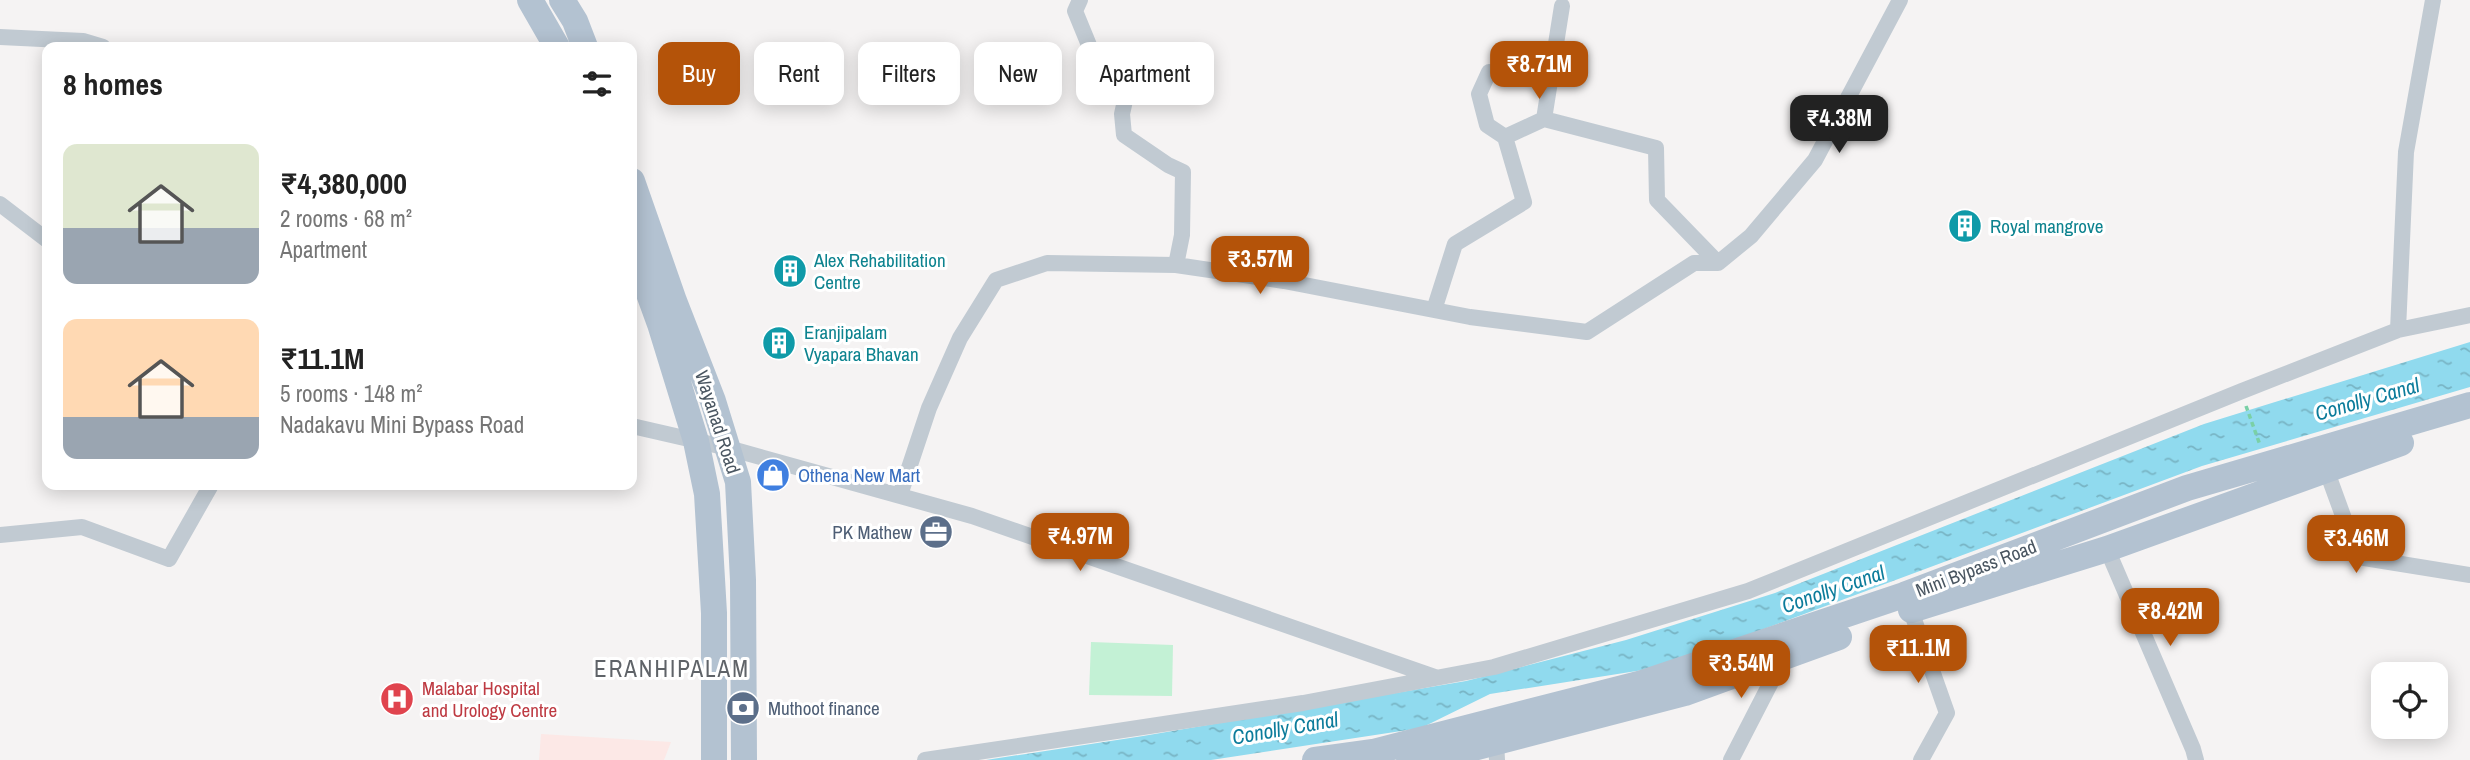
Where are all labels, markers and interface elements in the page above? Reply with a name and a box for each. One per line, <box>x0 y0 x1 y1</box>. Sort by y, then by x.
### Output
chip: Buy <box>658 42 740 105</box>
chip: Rent <box>754 42 844 105</box>
chip: Filters <box>858 42 960 105</box>
chip: New <box>974 42 1062 105</box>
chip: Apartment <box>1076 42 1214 105</box>
pin: ₹8.71M <box>1482 42 1596 101</box>
text: ₹8.71M <box>1506 48 1572 79</box>
text: 8 homes <box>63 64 163 104</box>
icon: filters <box>578 65 616 103</box>
pin: ₹4.38M <box>1782 96 1896 155</box>
text: ₹4.38M <box>1806 102 1872 133</box>
text: ₹4,380,000 <box>280 163 407 203</box>
icon: home <box>119 172 203 256</box>
text: 2 rooms · 68 m² <box>280 203 412 234</box>
building icon: Royal mangrove <box>1946 207 1984 245</box>
place label: Royal mangrove <box>1990 213 2103 239</box>
text: Apartment <box>280 234 367 265</box>
pin: ₹3.57M <box>1203 236 1317 296</box>
text: ₹3.57M <box>1227 243 1293 274</box>
place label: Alex Rehabilitation Centre <box>813 247 946 295</box>
building icon: Alex Rehabilitation Centre <box>771 252 809 290</box>
place label: Eranjipalam Vyapara Bhavan <box>804 319 919 367</box>
building icon: Eranjipalam Vyapara Bhavan <box>760 324 798 362</box>
text: ₹11.1M <box>280 338 364 378</box>
icon: home <box>119 347 203 431</box>
street label: Wayanad Road <box>689 367 747 477</box>
water label: Conolly Canal <box>2311 370 2424 428</box>
text: 5 rooms · 148 m² <box>280 378 423 409</box>
text: Nadakavu Mini Bypass Road <box>280 409 524 440</box>
shop icon: Othena New Mart <box>754 456 792 494</box>
place label: Othena New Mart <box>798 462 921 488</box>
office icon: PK Mathew <box>917 513 955 551</box>
pin: ₹4.97M <box>1023 514 1137 573</box>
pin: ₹3.46M <box>2299 516 2413 575</box>
place label: PK Mathew <box>832 519 913 545</box>
text: ₹4.97M <box>1047 520 1113 551</box>
text: ₹3.46M <box>2323 522 2389 553</box>
street label: Mini Bypass Road <box>1912 533 2040 603</box>
water label: Conolly Canal <box>1778 557 1890 620</box>
pin: ₹8.42M <box>2113 588 2227 648</box>
text: ₹8.42M <box>2137 595 2203 626</box>
pin: ₹11.1M <box>1861 626 1975 685</box>
text: ₹11.1M <box>1886 632 1950 663</box>
pin: ₹3.54M <box>1684 640 1798 700</box>
text: ₹3.54M <box>1708 647 1774 678</box>
district label: ERANHIPALAM <box>594 653 750 684</box>
map controls <box>2371 662 2448 739</box>
button: locate <box>2371 662 2448 739</box>
place label: Malabar Hospital and Urology Centre <box>422 675 557 723</box>
hospital icon: Malabar Hospital and Urology Centre <box>378 680 416 718</box>
bank icon: Muthoot finance <box>724 689 762 727</box>
place label: Muthoot finance <box>768 695 880 721</box>
water label: Conolly Canal <box>1230 704 1341 752</box>

